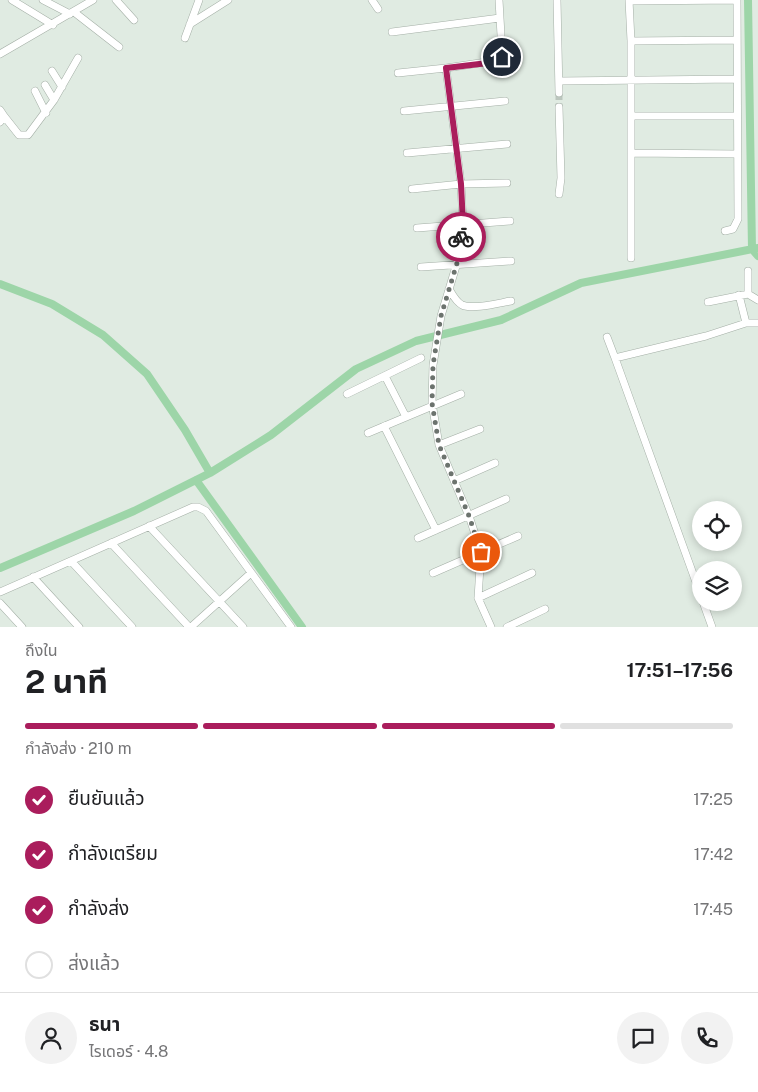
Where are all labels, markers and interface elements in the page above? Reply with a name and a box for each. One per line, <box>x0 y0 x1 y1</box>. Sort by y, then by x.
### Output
pin <box>481 36 523 78</box>
icon: home <box>488 43 516 71</box>
courier <box>436 212 486 262</box>
icon: bike <box>447 223 475 251</box>
map controls <box>692 501 742 611</box>
button: locate <box>692 501 742 551</box>
pin <box>460 531 502 573</box>
icon: bag <box>467 538 495 566</box>
button: layers <box>692 561 742 611</box>
text: ถึงใน <box>25 641 58 660</box>
text: 17:51–17:56 <box>626 659 733 681</box>
text: 2 นาที <box>25 663 108 700</box>
text: กำลังส่ง · 210 m <box>25 739 131 758</box>
icon: check <box>25 786 53 814</box>
text: ยืนยันแล้ว <box>68 787 145 809</box>
text: 17:25 <box>693 790 733 809</box>
icon: check <box>25 841 53 869</box>
text: กำลังเตรียม <box>68 842 158 864</box>
text: 17:42 <box>694 845 733 864</box>
icon: check <box>25 896 53 924</box>
text: กำลังส่ง <box>68 897 129 919</box>
text: 17:45 <box>693 900 733 919</box>
text: ส่งแล้ว <box>68 952 120 974</box>
button: person <box>25 1012 77 1064</box>
button: chat <box>617 1012 669 1064</box>
button: phone <box>681 1012 733 1064</box>
text: ธนา <box>89 1013 120 1035</box>
text: ไรเดอร์ · 4.8 <box>89 1042 168 1061</box>

